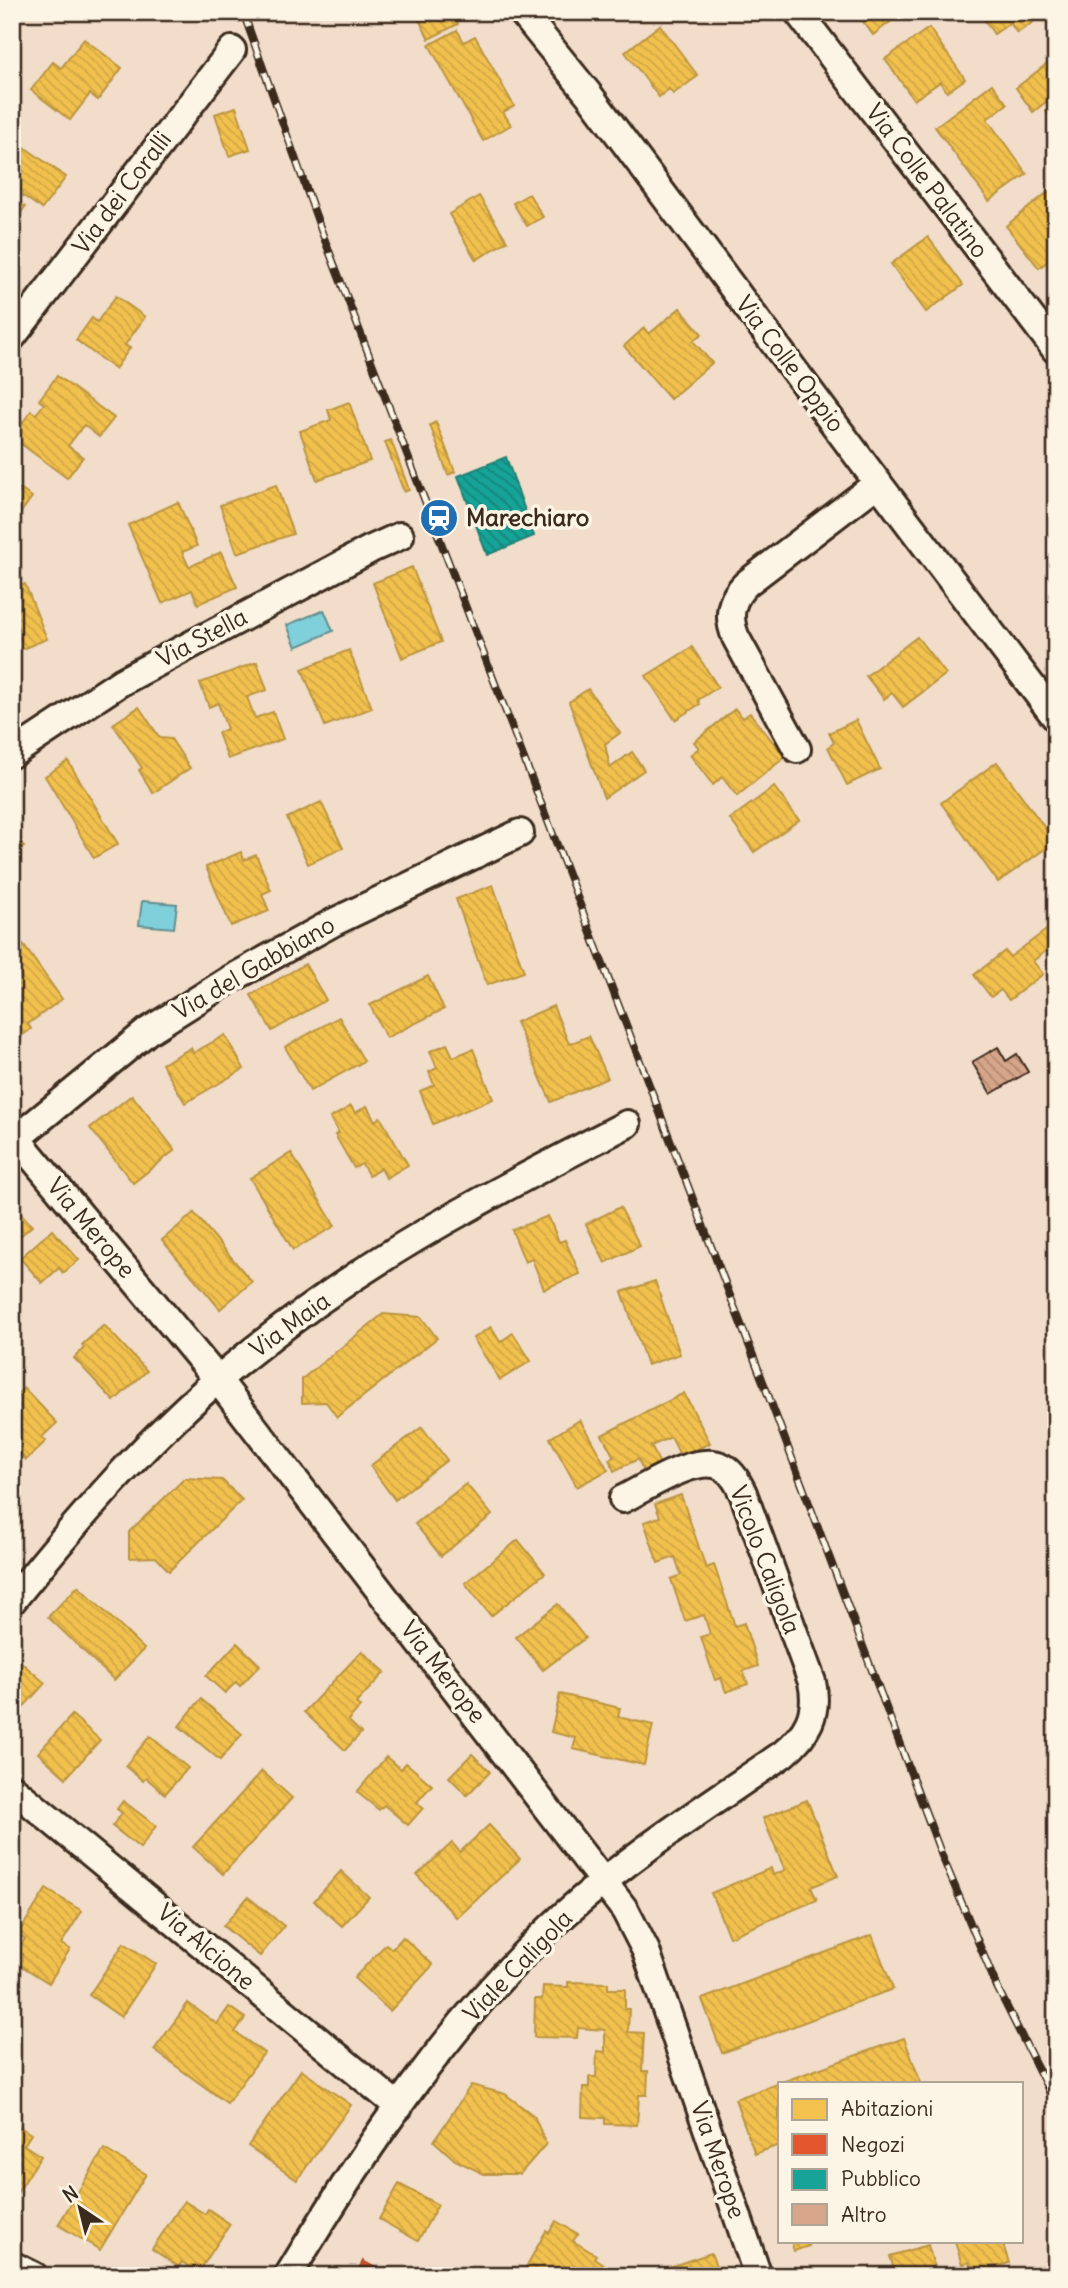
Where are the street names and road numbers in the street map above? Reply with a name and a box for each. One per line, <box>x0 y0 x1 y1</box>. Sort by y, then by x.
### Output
street label: Via Colle Palatino <box>860 97 996 264</box>
street label: Via dei Coralli <box>65 125 177 260</box>
street label: Via Colle Oppio <box>730 289 852 438</box>
street label: Via Stella <box>151 601 252 673</box>
street label: Via del Gabbiano <box>167 909 340 1026</box>
street label: Via Merope <box>41 1171 142 1284</box>
street label: Via Maia <box>243 1285 335 1363</box>
street label: Vicolo Caligola <box>724 1481 808 1638</box>
street label: Via Merope <box>394 1614 493 1729</box>
street label: Via Alcione <box>152 1897 262 1996</box>
street label: Viale Caligola <box>456 1903 578 2028</box>
street label: Via Merope <box>685 2097 753 2222</box>

